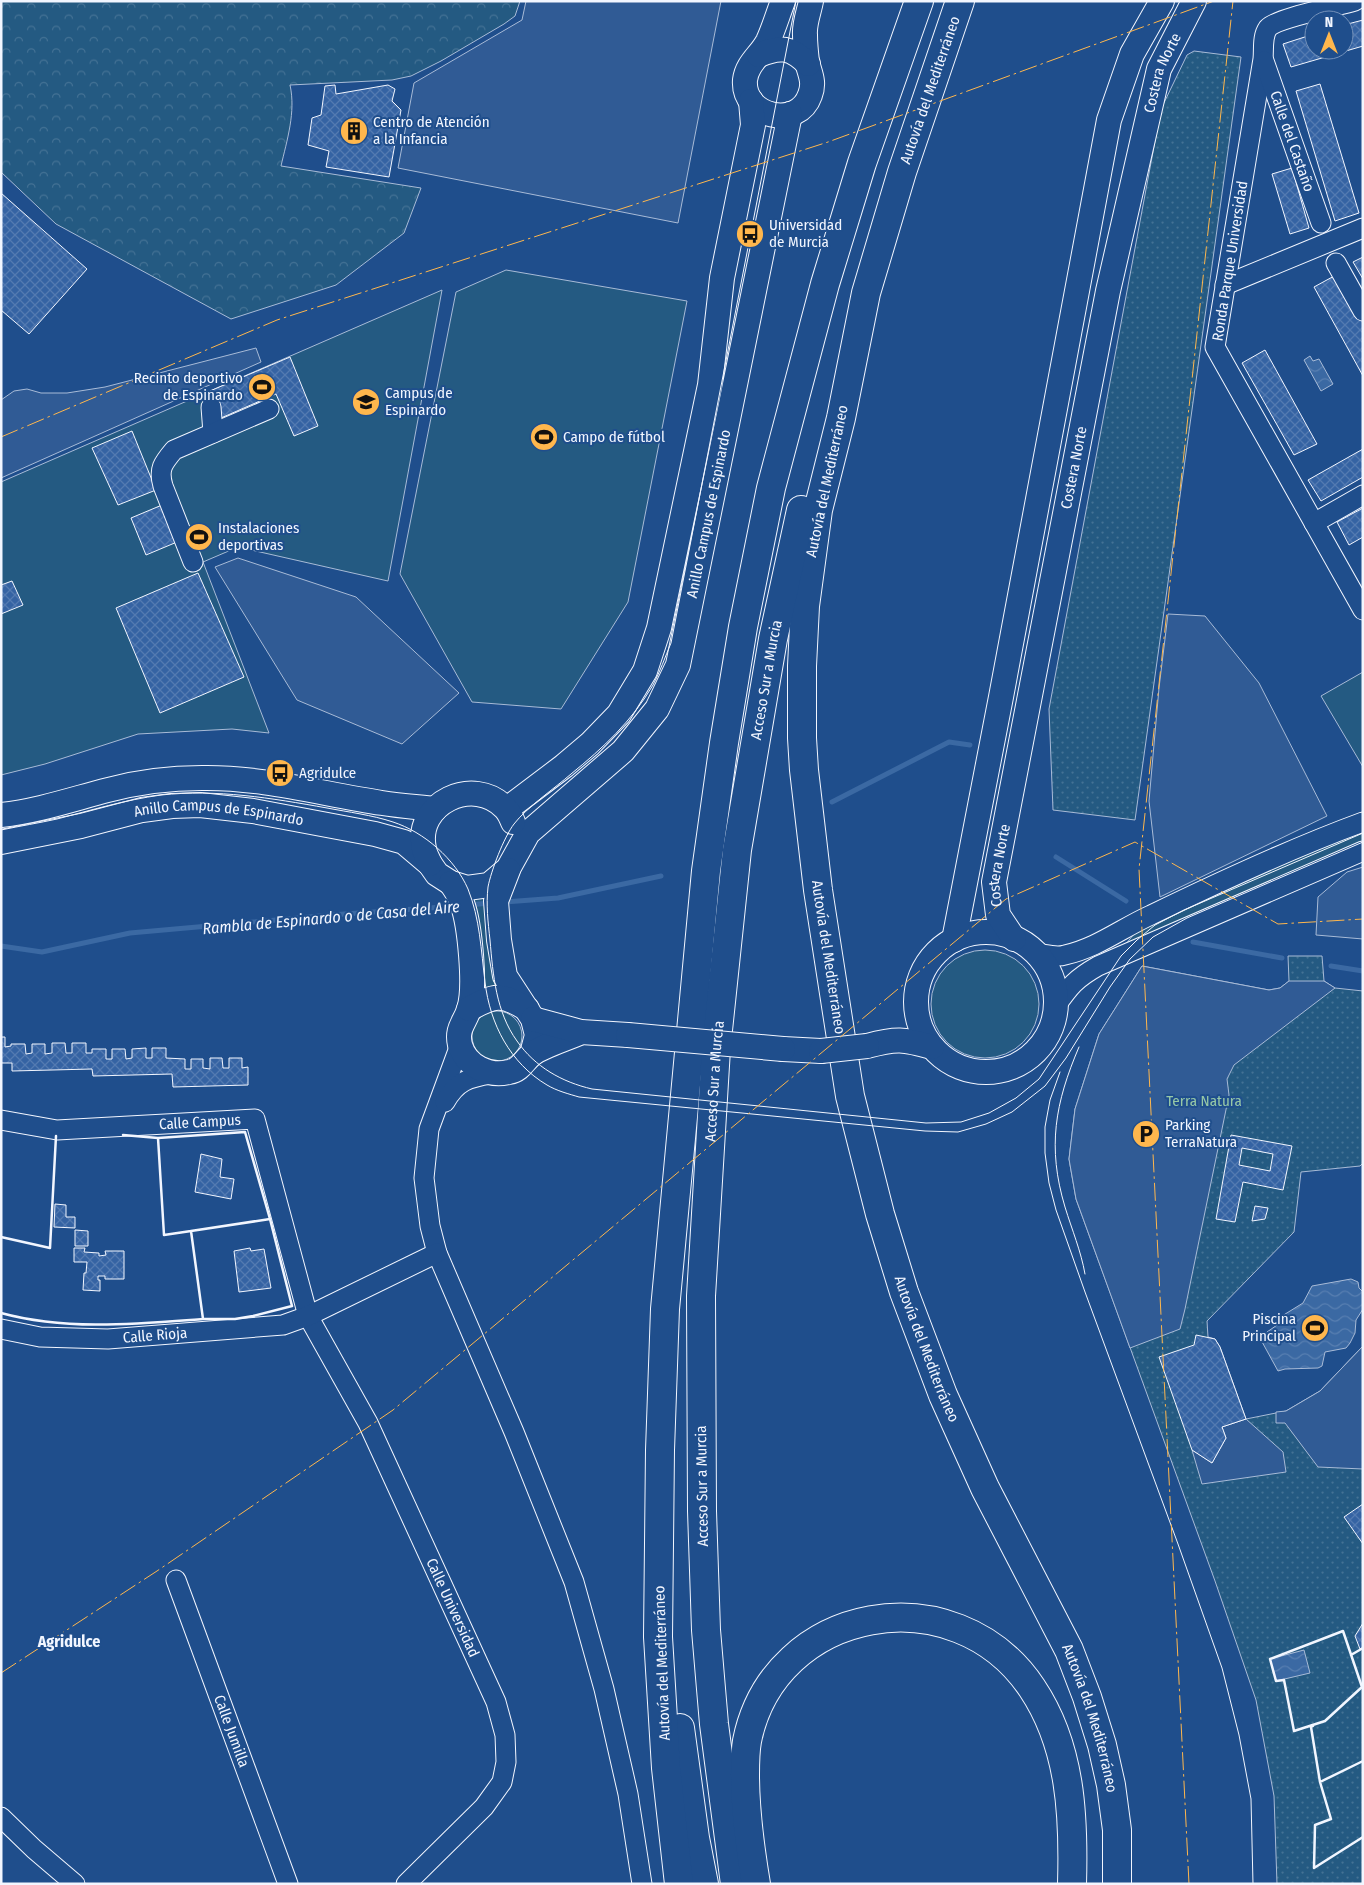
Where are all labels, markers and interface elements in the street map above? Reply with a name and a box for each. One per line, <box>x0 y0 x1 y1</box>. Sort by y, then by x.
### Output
north arrow <box>1304 10 1354 60</box>
street label: Autovía del Mediterráneo <box>896 14 964 166</box>
text: N <box>1325 14 1333 31</box>
street label: Costera Norte <box>1140 30 1185 115</box>
street label: Calle del Castaño <box>1266 88 1318 194</box>
place label: Centro de Atención a la Infancia <box>373 113 490 148</box>
building icon: Centro de Atención a la Infancia <box>339 116 369 146</box>
street label: Ronda Parque Universidad <box>1208 180 1252 342</box>
place label: Universidad de Murcia <box>769 216 842 251</box>
bus stop icon: Universidad de Murcia <box>735 219 765 249</box>
place label: Recinto deportivo de Espinardo <box>134 369 243 404</box>
sports icon: Recinto deportivo de Espinardo <box>247 372 277 402</box>
place label: Campus de Espinardo <box>385 384 453 419</box>
school or university icon: Campus de Espinardo <box>351 387 381 417</box>
street label: Autovía del Mediterráneo <box>802 403 852 559</box>
sports icon: Campo de fútbol <box>529 422 559 452</box>
street label: Costera Norte <box>1057 425 1091 511</box>
place label: Campo de fútbol <box>563 428 665 446</box>
street label: Anillo Campus de Espinardo <box>683 428 735 599</box>
place label: Instalaciones deportivas <box>218 519 299 554</box>
sports icon: Instalaciones deportivas <box>184 522 214 552</box>
street label: Acceso Sur a Murcia <box>747 618 786 741</box>
bus stop icon: Agridulce <box>265 758 295 788</box>
place label: Agridulce <box>299 764 356 782</box>
street label: Anillo Campus de Espinardo <box>132 796 305 829</box>
street label: Costera Norte <box>985 823 1014 908</box>
street label: Autovía del Mediterráneo <box>808 879 849 1035</box>
water label: Rambla de Espinardo o de Casa del Aire <box>202 897 461 938</box>
street label: Acceso Sur a Murcia <box>701 1020 728 1142</box>
park label: Terra Natura <box>1166 1092 1242 1110</box>
street label: Calle Campus <box>158 1111 241 1133</box>
place label: Parking TerraNatura <box>1165 1116 1237 1151</box>
parking icon: Parking TerraNatura <box>1131 1119 1161 1149</box>
street label: Autovía del Mediterráneo <box>891 1274 963 1425</box>
place label: Piscina Principal <box>1242 1310 1296 1345</box>
sports icon: Piscina Principal <box>1300 1313 1330 1343</box>
street label: Calle Rioja <box>122 1324 188 1347</box>
street label: Acceso Sur a Murcia <box>692 1425 712 1547</box>
street label: Calle Universidad <box>422 1555 483 1660</box>
street label: Autovía del Mediterráneo <box>650 1585 674 1741</box>
district label: Agridulce <box>37 1632 100 1651</box>
street label: Autovía del Mediterráneo <box>1058 1640 1121 1794</box>
street label: Calle Jumilla <box>210 1692 253 1770</box>

